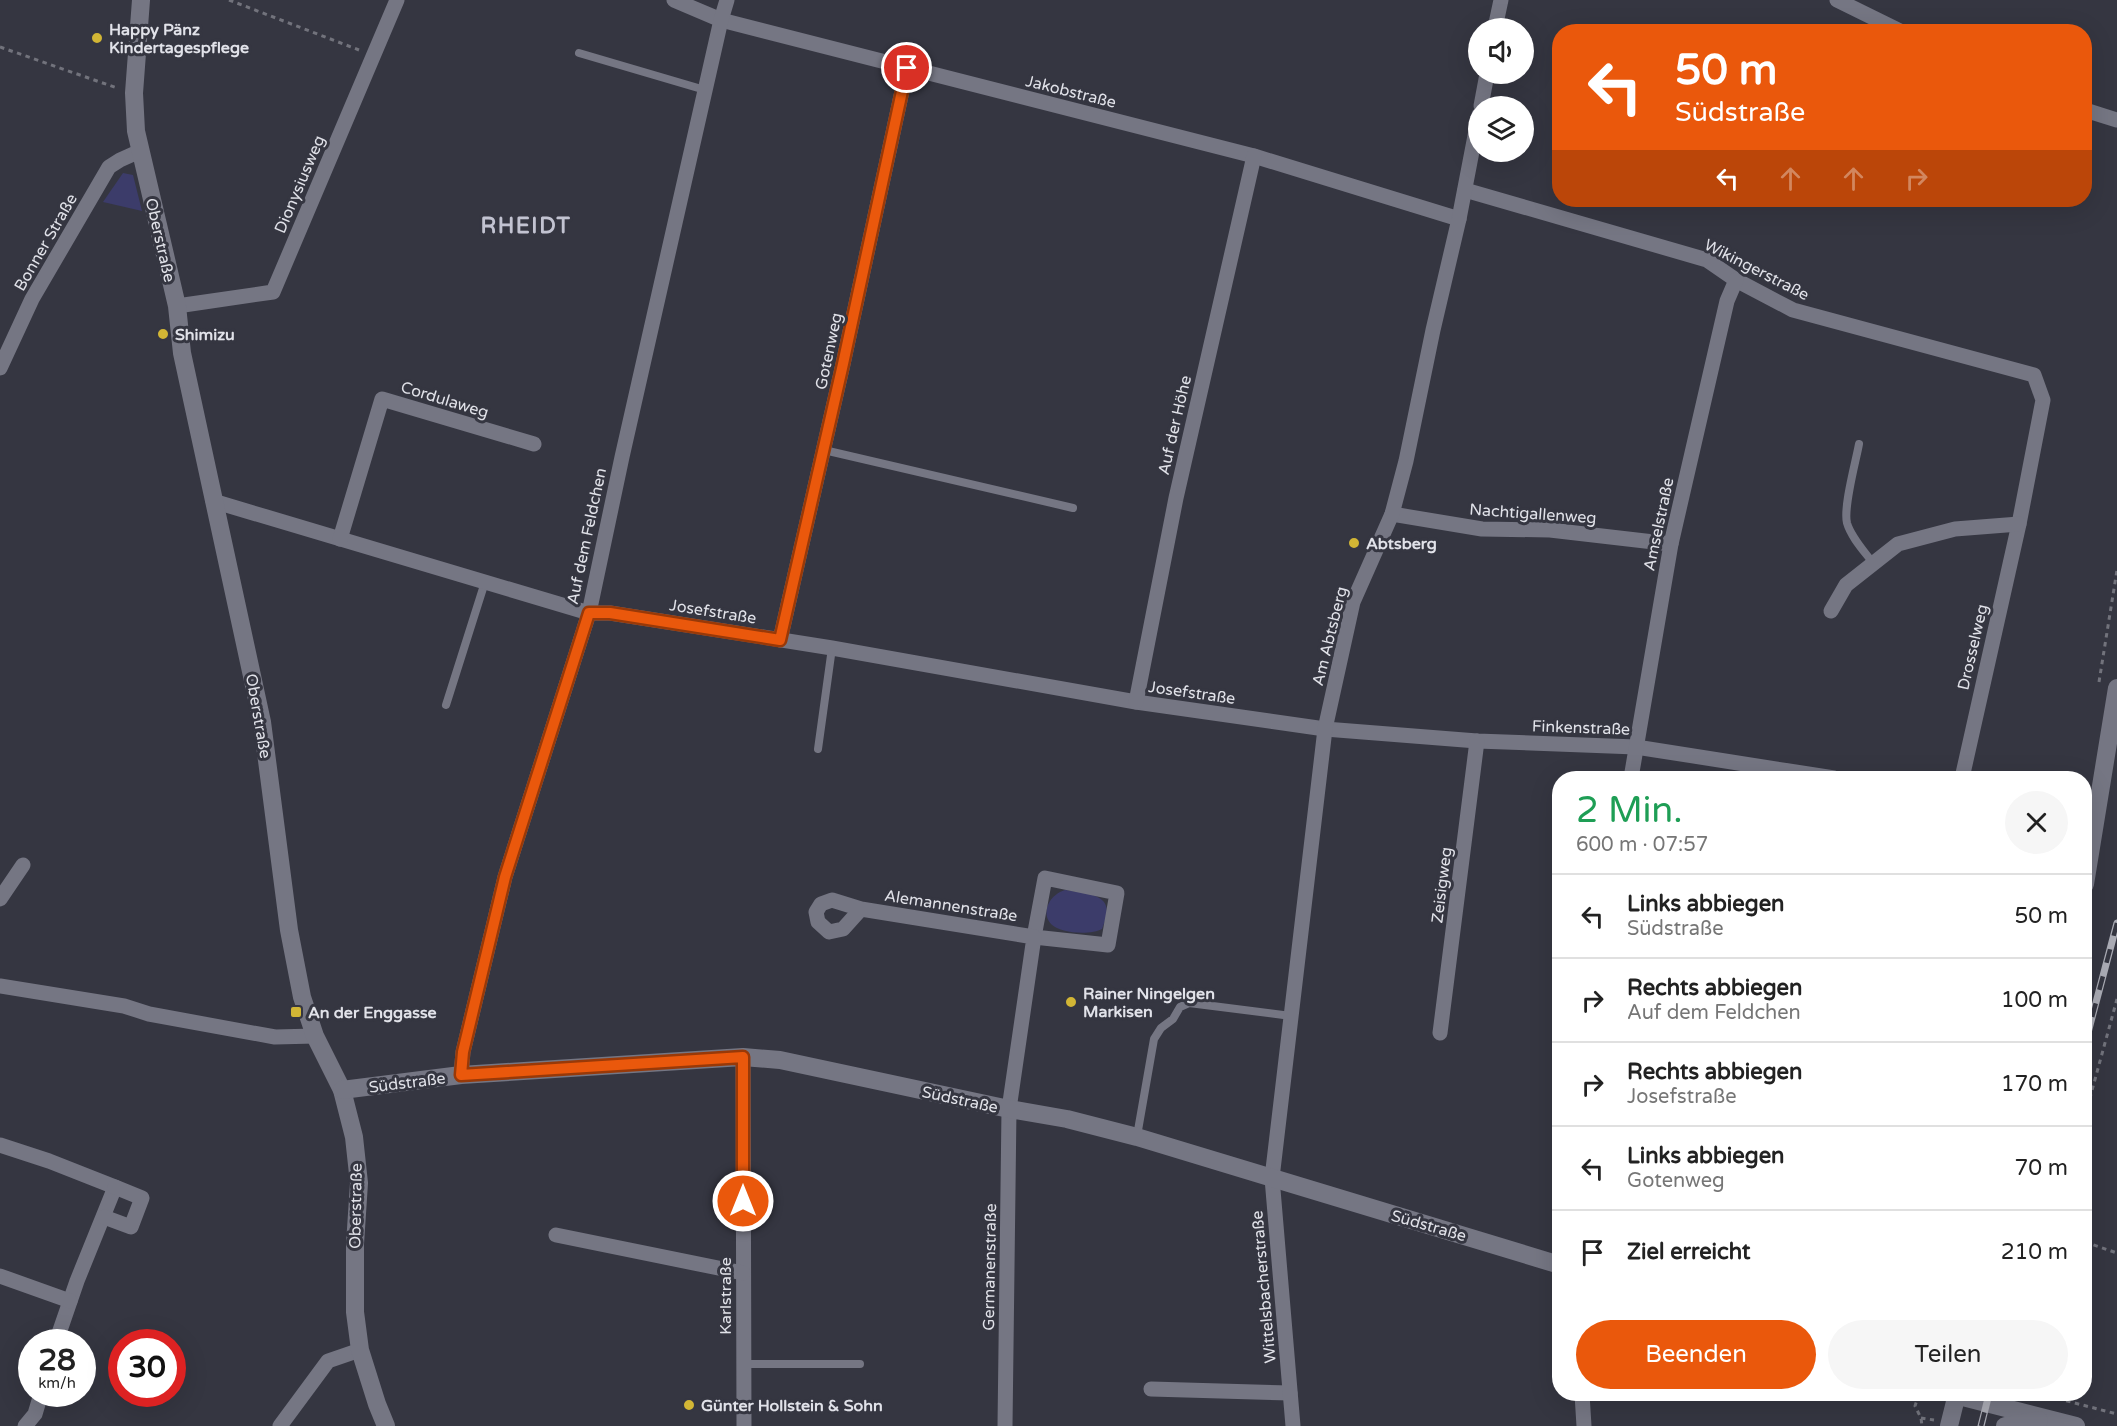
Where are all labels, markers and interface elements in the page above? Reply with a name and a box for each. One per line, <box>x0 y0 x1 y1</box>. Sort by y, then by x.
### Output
map controls <box>1468 18 1534 162</box>
button: sound <box>1468 18 1534 84</box>
place label: Happy Pänz Kindertagespflege <box>109 20 249 58</box>
marker: Happy Pänz Kindertagespflege <box>90 31 104 45</box>
pin <box>881 42 932 93</box>
text: 50 m <box>1675 45 1777 96</box>
icon: left <box>1576 48 1654 126</box>
icon: arrive <box>890 51 923 84</box>
street label: Jakobstraße <box>1023 71 1118 113</box>
button: layers <box>1468 96 1534 162</box>
text: Südstraße <box>1675 96 1805 129</box>
street label: Dionysiusweg <box>270 132 330 236</box>
icon: left <box>1711 162 1744 195</box>
icon: ahead <box>1774 162 1807 195</box>
icon: ahead <box>1837 162 1870 195</box>
icon: right <box>1900 162 1933 195</box>
street label: Bonner Straße <box>10 190 82 295</box>
street label: Oberstraße <box>141 196 179 284</box>
district label: RHEIDT <box>481 213 571 239</box>
street label: Wikingerstraße <box>1701 235 1812 305</box>
street label: Gotenweg <box>811 311 847 392</box>
place label: Shimizu <box>175 325 235 345</box>
marker: Shimizu <box>156 327 170 341</box>
street label: Auf der Höhe <box>1154 373 1196 477</box>
street label: Cordulaweg <box>398 377 491 423</box>
street label: Auf dem Feldchen <box>563 466 611 606</box>
street label: Amselstraße <box>1639 476 1679 573</box>
street label: Nachtigallenweg <box>1469 500 1597 528</box>
place label: Abtsberg <box>1366 534 1437 554</box>
marker: Abtsberg <box>1347 536 1361 550</box>
street label: Am Abtsberg <box>1308 585 1352 688</box>
street label: Josefstraße <box>668 595 758 629</box>
street label: Drosselweg <box>1953 602 1993 692</box>
street label: Oberstraße <box>241 672 275 760</box>
street label: Josefstraße <box>1147 677 1237 709</box>
street label: Finkenstraße <box>1531 716 1630 740</box>
text: 2 Min. <box>1576 789 1683 832</box>
button: close <box>2005 791 2068 854</box>
text: 600 m · 07:57 <box>1576 833 1708 857</box>
street label: Zeisigweg <box>1427 846 1457 924</box>
street label: Alemannenstraße <box>883 886 1019 926</box>
text: Links abbiegen <box>1627 891 1785 917</box>
icon: left <box>1576 900 1609 933</box>
text: 50 m <box>2014 903 2068 929</box>
text: Südstraße <box>1627 917 1723 941</box>
text: Rechts abbiegen <box>1627 975 1802 1001</box>
place label: Rainer Ningelgen Markisen <box>1083 984 1215 1022</box>
icon: right <box>1576 984 1609 1017</box>
text: 100 m <box>2001 987 2068 1013</box>
marker: Rainer Ningelgen Markisen <box>1064 995 1078 1009</box>
text: Auf dem Feldchen <box>1627 1001 1801 1025</box>
place label: An der Enggasse <box>308 1003 437 1023</box>
marker: An der Enggasse <box>289 1005 303 1019</box>
text: Rechts abbiegen <box>1627 1059 1802 1085</box>
street label: Südstraße <box>368 1068 447 1098</box>
icon: right <box>1576 1068 1609 1101</box>
text: 170 m <box>2001 1071 2068 1097</box>
street label: Südstraße <box>920 1082 1000 1118</box>
text: Josefstraße <box>1627 1085 1737 1109</box>
text: Links abbiegen <box>1627 1143 1785 1169</box>
icon: left <box>1576 1152 1609 1185</box>
text: 70 m <box>2014 1155 2068 1181</box>
street label: Oberstraße <box>345 1163 367 1249</box>
position arrow <box>711 1169 775 1233</box>
text: Gotenweg <box>1627 1169 1725 1193</box>
street label: Germanenstraße <box>979 1203 1001 1331</box>
street label: Südstraße <box>1389 1206 1469 1246</box>
street label: Wittelsbacherstraße <box>1247 1210 1281 1364</box>
icon: arrive <box>1576 1236 1609 1269</box>
text: Ziel erreicht <box>1627 1239 1750 1265</box>
text: 210 m <box>2001 1239 2068 1265</box>
street label: Karlstraße <box>716 1257 736 1335</box>
button: Beenden <box>1576 1320 1816 1389</box>
button: Teilen <box>1828 1320 2068 1389</box>
speed limit sign: 30 <box>108 1329 186 1407</box>
text: 28 <box>38 1342 76 1379</box>
text: km/h <box>38 1374 76 1392</box>
place label: Günter Hollstein & Sohn <box>701 1396 883 1416</box>
marker: Günter Hollstein & Sohn <box>682 1398 696 1412</box>

